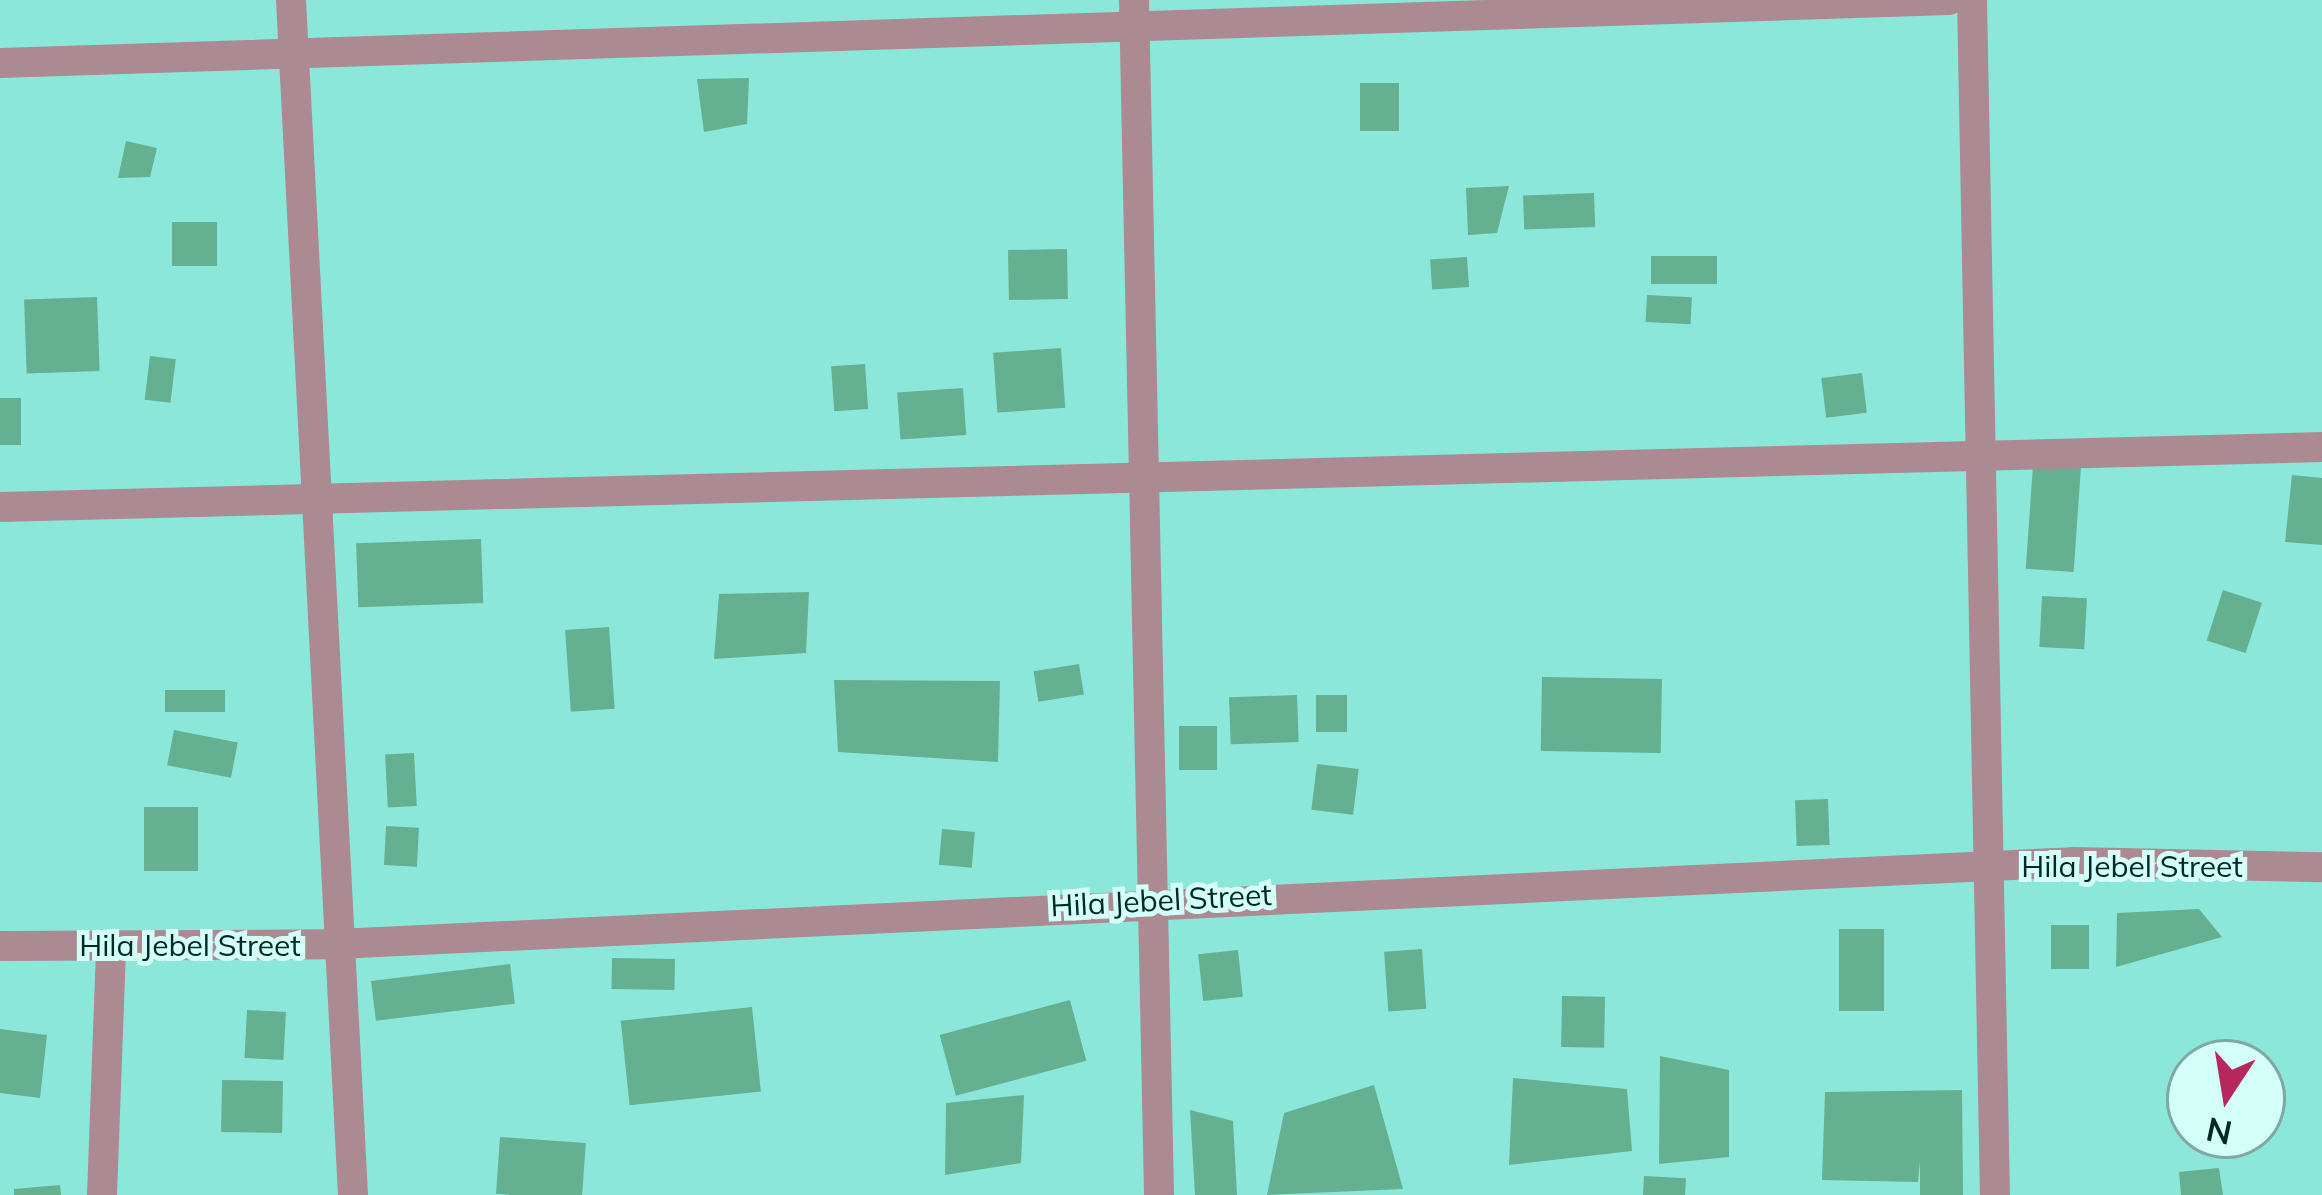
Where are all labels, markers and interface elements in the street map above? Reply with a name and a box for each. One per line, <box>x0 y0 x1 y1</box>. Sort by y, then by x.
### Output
street label: Hila Jebel Street <box>2021 848 2243 884</box>
street label: Hila Jebel Street <box>1049 876 1273 924</box>
street label: Hila Jebel Street <box>79 927 301 963</box>
north arrow <box>2166 1039 2286 1159</box>
text: N <box>2203 1109 2235 1154</box>

